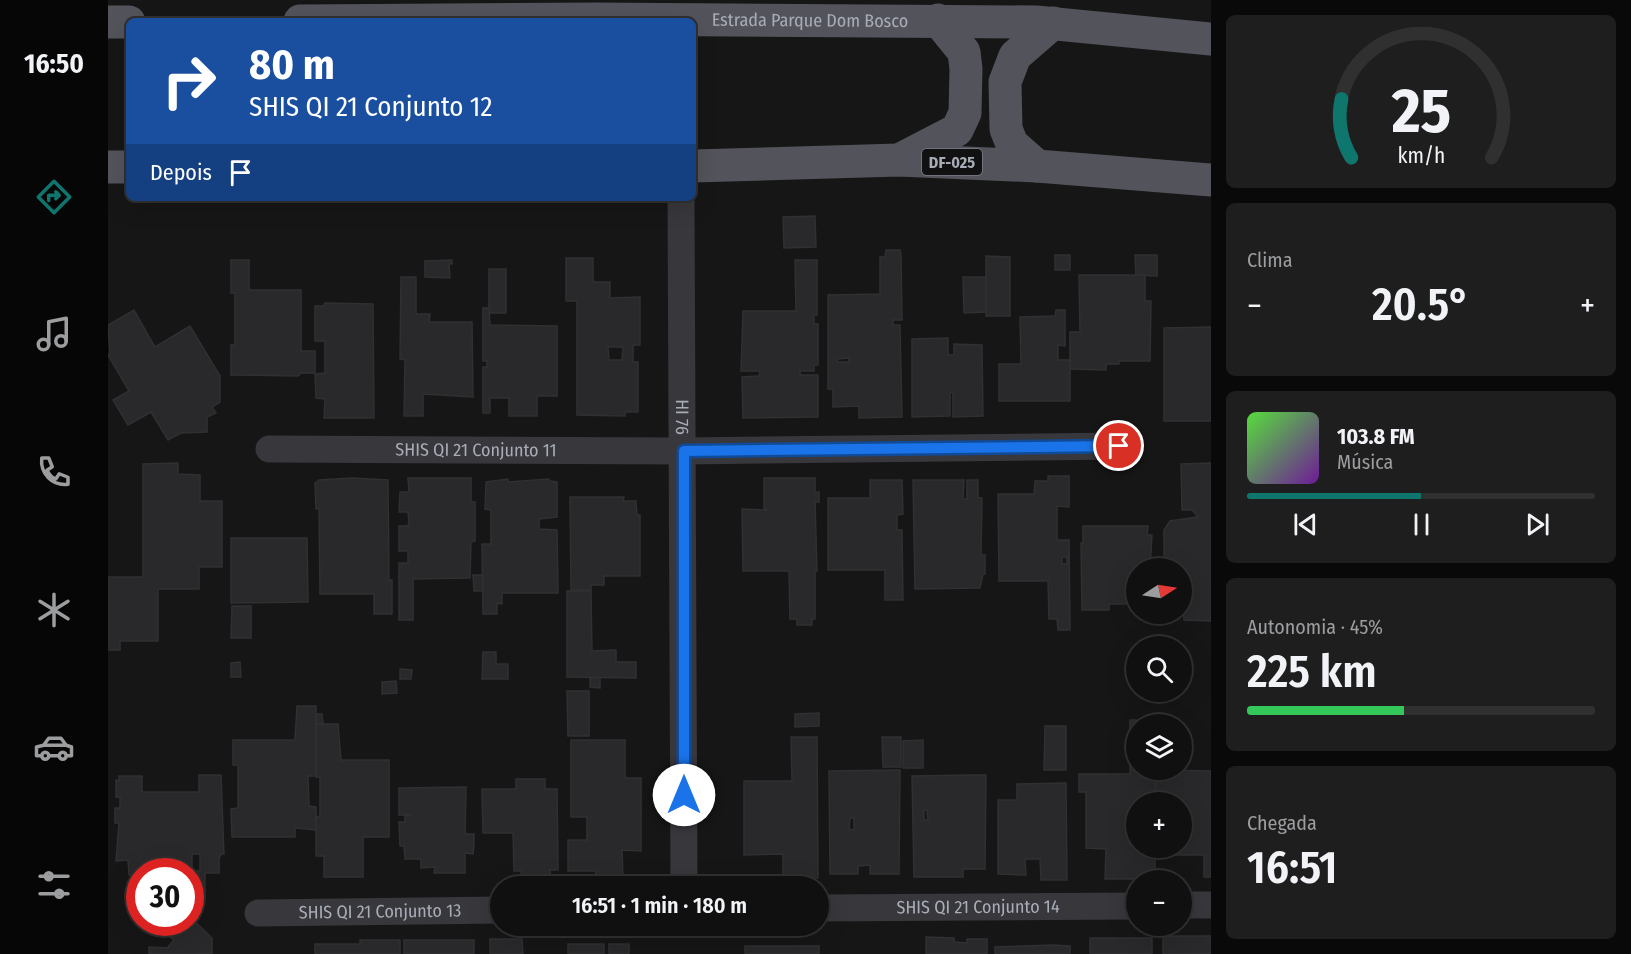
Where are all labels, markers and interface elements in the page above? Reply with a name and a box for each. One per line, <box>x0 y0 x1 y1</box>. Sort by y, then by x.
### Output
street label: Estrada Parque Dom Bosco <box>712 9 908 32</box>
text: 80 m <box>249 40 335 90</box>
icon: right <box>150 42 228 120</box>
text: 16:50 <box>24 48 84 80</box>
text: 25 <box>1390 75 1451 150</box>
text: SHIS QI 21 Conjunto 12 <box>249 91 492 123</box>
text: km/h <box>1397 144 1445 170</box>
road number: DF-025 <box>922 149 982 175</box>
icon: arrive <box>224 156 257 189</box>
text: Depois <box>150 159 212 186</box>
icon: directions <box>33 176 75 218</box>
text: Clima <box>1247 248 1292 272</box>
text: 20.5° <box>1372 278 1470 332</box>
text: − <box>1247 286 1262 326</box>
text: + <box>1580 286 1595 326</box>
icon: music <box>33 313 75 355</box>
street label: HI 76 <box>671 399 693 435</box>
pin <box>1093 420 1144 471</box>
text: 103.8 FM <box>1337 423 1415 450</box>
icon: arrive <box>1102 429 1135 462</box>
street label: SHIS QI 21 Conjunto 11 <box>395 439 557 461</box>
text: Música <box>1337 450 1393 474</box>
icon: phone <box>33 451 75 493</box>
icon: previous <box>1289 508 1322 541</box>
icon: pause <box>1405 508 1438 541</box>
icon: next <box>1521 508 1554 541</box>
north arrow <box>1126 558 1192 624</box>
map controls <box>1126 558 1192 936</box>
icon: climate <box>33 589 75 631</box>
text: Autonomia · 45% <box>1247 615 1383 639</box>
button: search <box>1126 636 1192 702</box>
text: 225 km <box>1247 645 1377 699</box>
button: layers <box>1126 714 1192 780</box>
icon: car <box>33 726 75 768</box>
position arrow <box>652 763 716 827</box>
button: + <box>1126 792 1192 858</box>
text: Chegada <box>1247 811 1317 835</box>
text: 16:51 <box>1247 841 1338 895</box>
speed limit sign: 30 <box>126 858 204 936</box>
icon: filters <box>33 864 75 906</box>
button: − <box>1126 870 1192 936</box>
text: 16:51 · 1 min · 180 m <box>572 892 747 919</box>
street label: SHIS QI 21 Conjunto 14 <box>896 895 1060 919</box>
street label: SHIS QI 21 Conjunto 13 <box>299 899 461 923</box>

